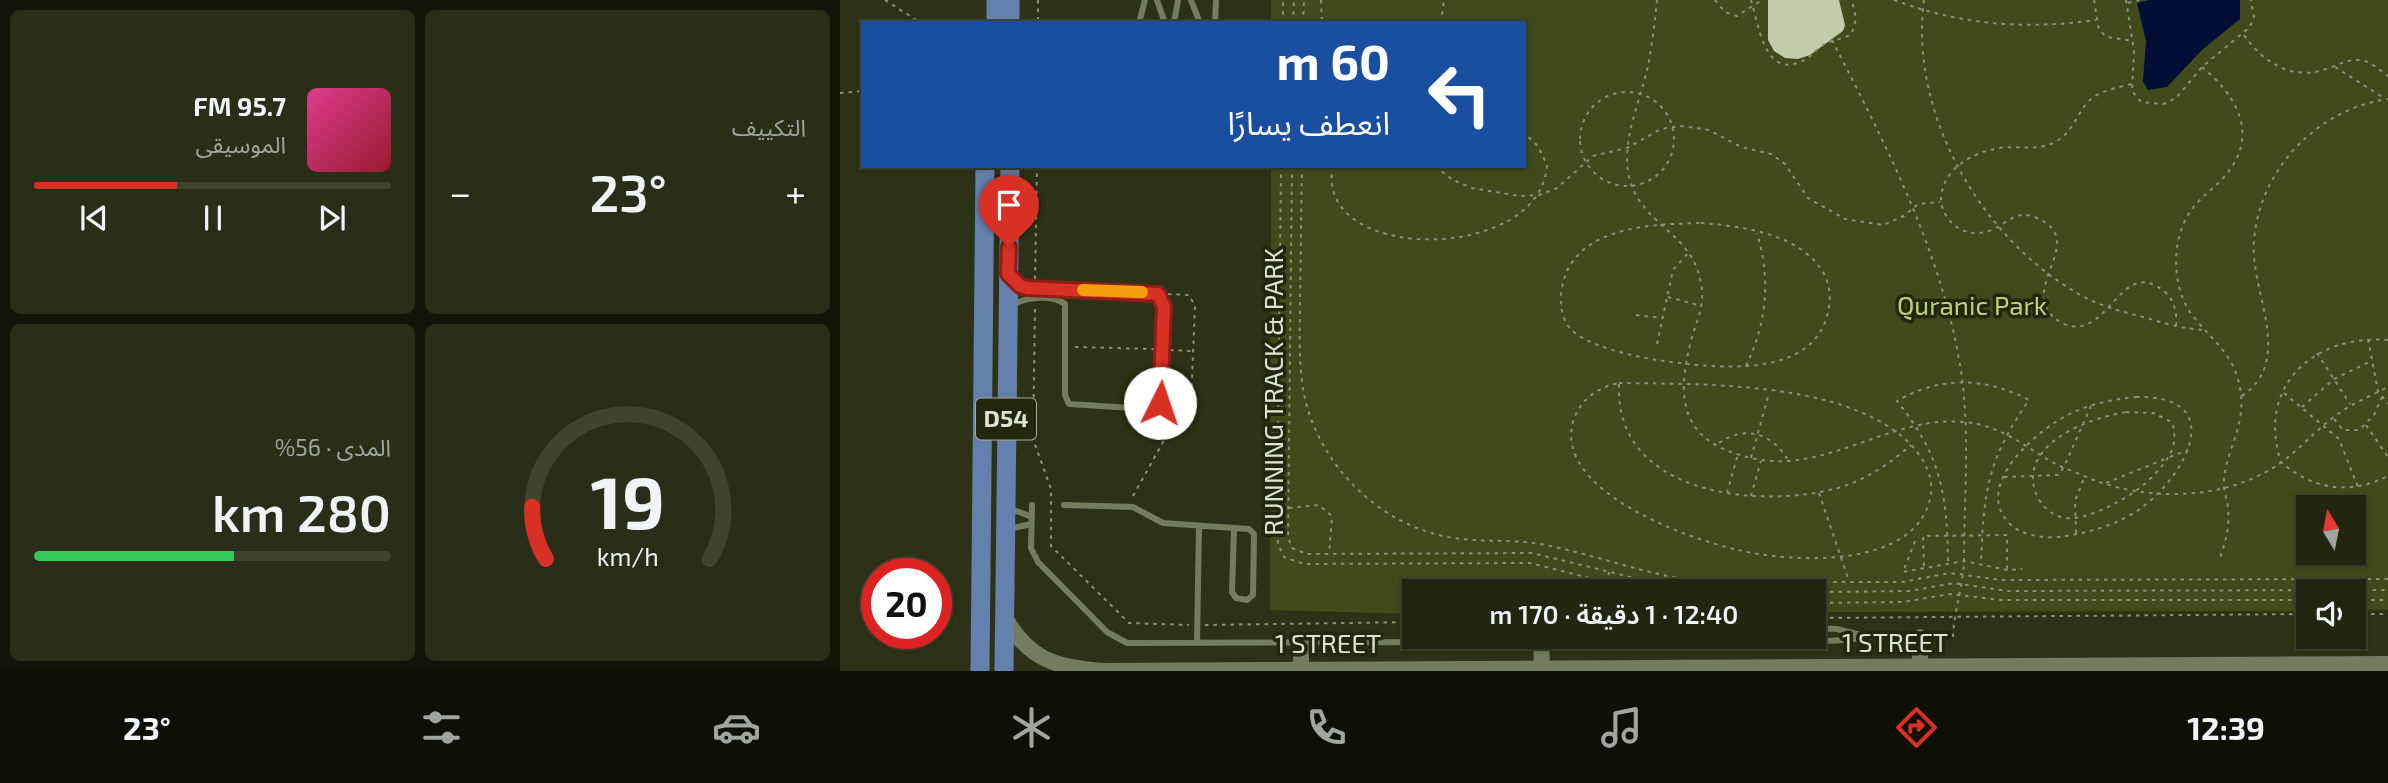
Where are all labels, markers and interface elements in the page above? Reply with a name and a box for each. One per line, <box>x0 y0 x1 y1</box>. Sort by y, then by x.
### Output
text: 60 m <box>1276 31 1390 90</box>
icon: left <box>1414 49 1505 140</box>
text: 95.7 FM <box>193 90 286 121</box>
text: انعطف يسارًا <box>1227 103 1390 141</box>
text: التكييف <box>732 113 806 141</box>
text: الموسيقى <box>195 130 286 158</box>
text: 23° <box>589 160 667 222</box>
text: − <box>449 169 471 215</box>
text: + <box>785 169 806 215</box>
pin <box>979 175 1039 247</box>
icon: arrive <box>990 186 1028 224</box>
icon: previous <box>75 199 113 237</box>
icon: pause <box>194 199 232 237</box>
icon: next <box>313 199 351 237</box>
street label: RUNNING TRACK & PARK <box>1257 248 1288 536</box>
park label: Quranic Park <box>1897 289 2047 320</box>
position arrow <box>1123 366 1197 440</box>
road number: D54 <box>976 398 1036 440</box>
text: المدى · 56% <box>275 433 391 461</box>
text: 19 <box>590 456 665 544</box>
text: 280 km <box>212 480 391 542</box>
north arrow <box>2296 495 2366 565</box>
map controls <box>2296 495 2366 649</box>
text: km/h <box>596 540 659 570</box>
speed limit sign: 20 <box>861 558 952 649</box>
button: sound <box>2296 579 2366 649</box>
text: 12:40 · 1 دقيقة · 170 m <box>1490 598 1738 629</box>
street label: 1 STREET <box>1842 626 1948 657</box>
street label: 1 STREET <box>1275 627 1381 658</box>
icon: filters <box>417 703 466 752</box>
icon: car <box>712 703 761 752</box>
icon: climate <box>1007 703 1056 752</box>
icon: phone <box>1302 703 1351 752</box>
icon: music <box>1597 703 1646 752</box>
icon: directions <box>1892 703 1941 752</box>
text: 23° <box>123 708 171 746</box>
text: 12:39 <box>2187 708 2265 746</box>

